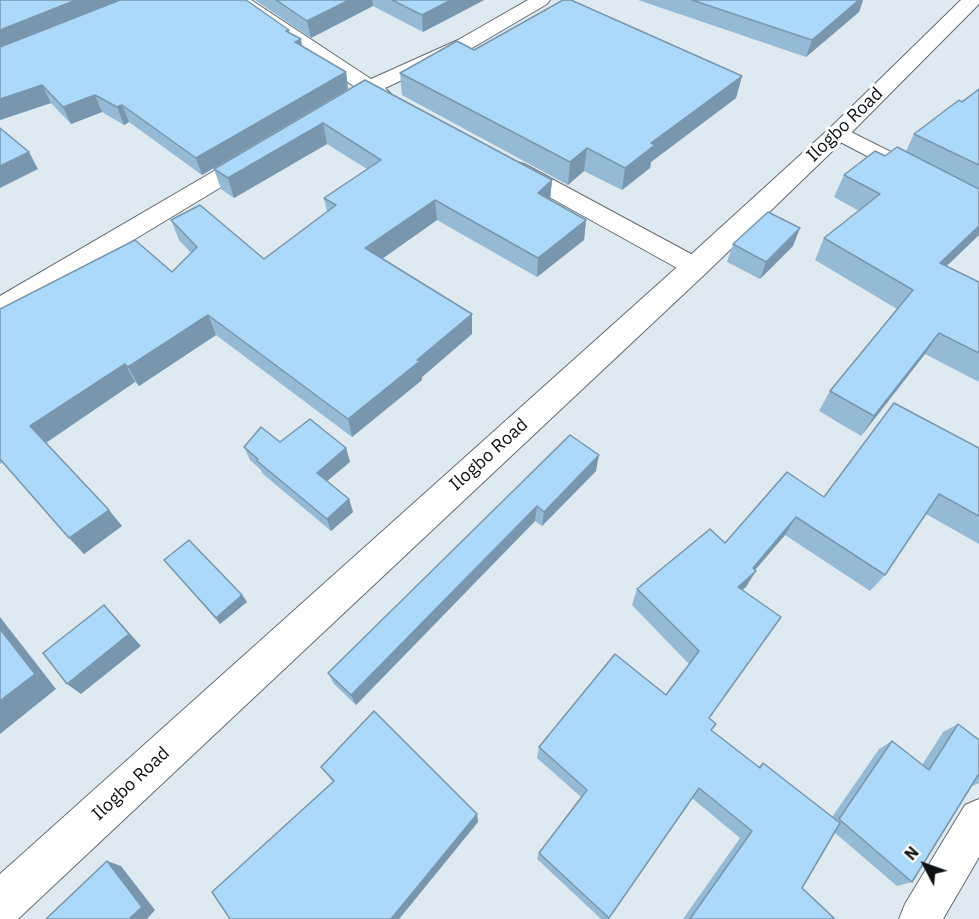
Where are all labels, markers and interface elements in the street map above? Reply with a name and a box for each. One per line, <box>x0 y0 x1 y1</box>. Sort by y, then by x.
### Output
street label: Ilogbo Road <box>802 83 888 167</box>
street label: Ilogbo Road <box>445 414 533 496</box>
street label: Ilogbo Road <box>88 743 174 825</box>
north arrow <box>895 835 955 895</box>
text: N <box>900 842 923 864</box>

